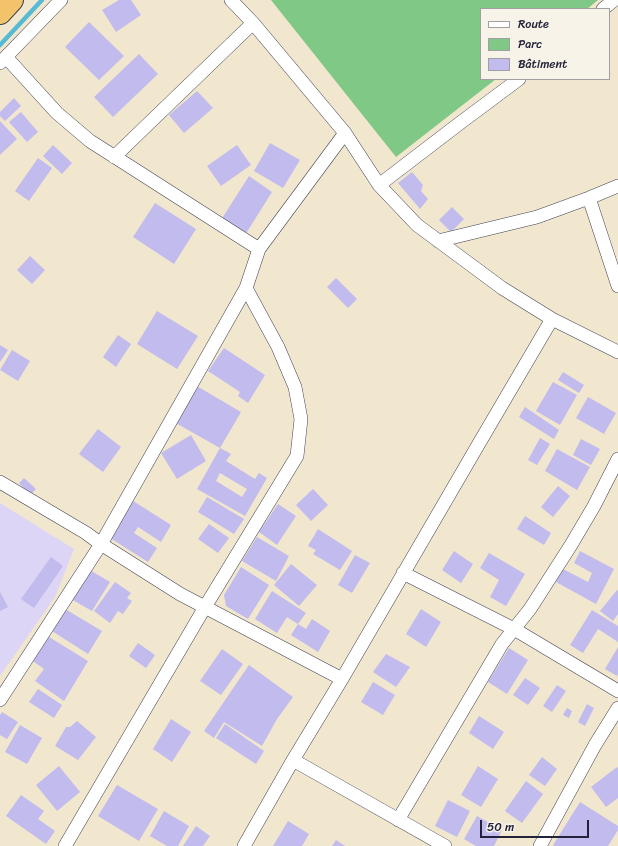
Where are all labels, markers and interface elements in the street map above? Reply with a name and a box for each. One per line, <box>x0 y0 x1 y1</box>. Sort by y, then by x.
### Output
legend <box>480 8 610 80</box>
text: Route <box>518 13 549 35</box>
text: Parc <box>518 33 542 55</box>
text: Bâtiment <box>518 53 567 75</box>
scale bar <box>482 812 591 838</box>
text: 50 m <box>487 816 514 838</box>

